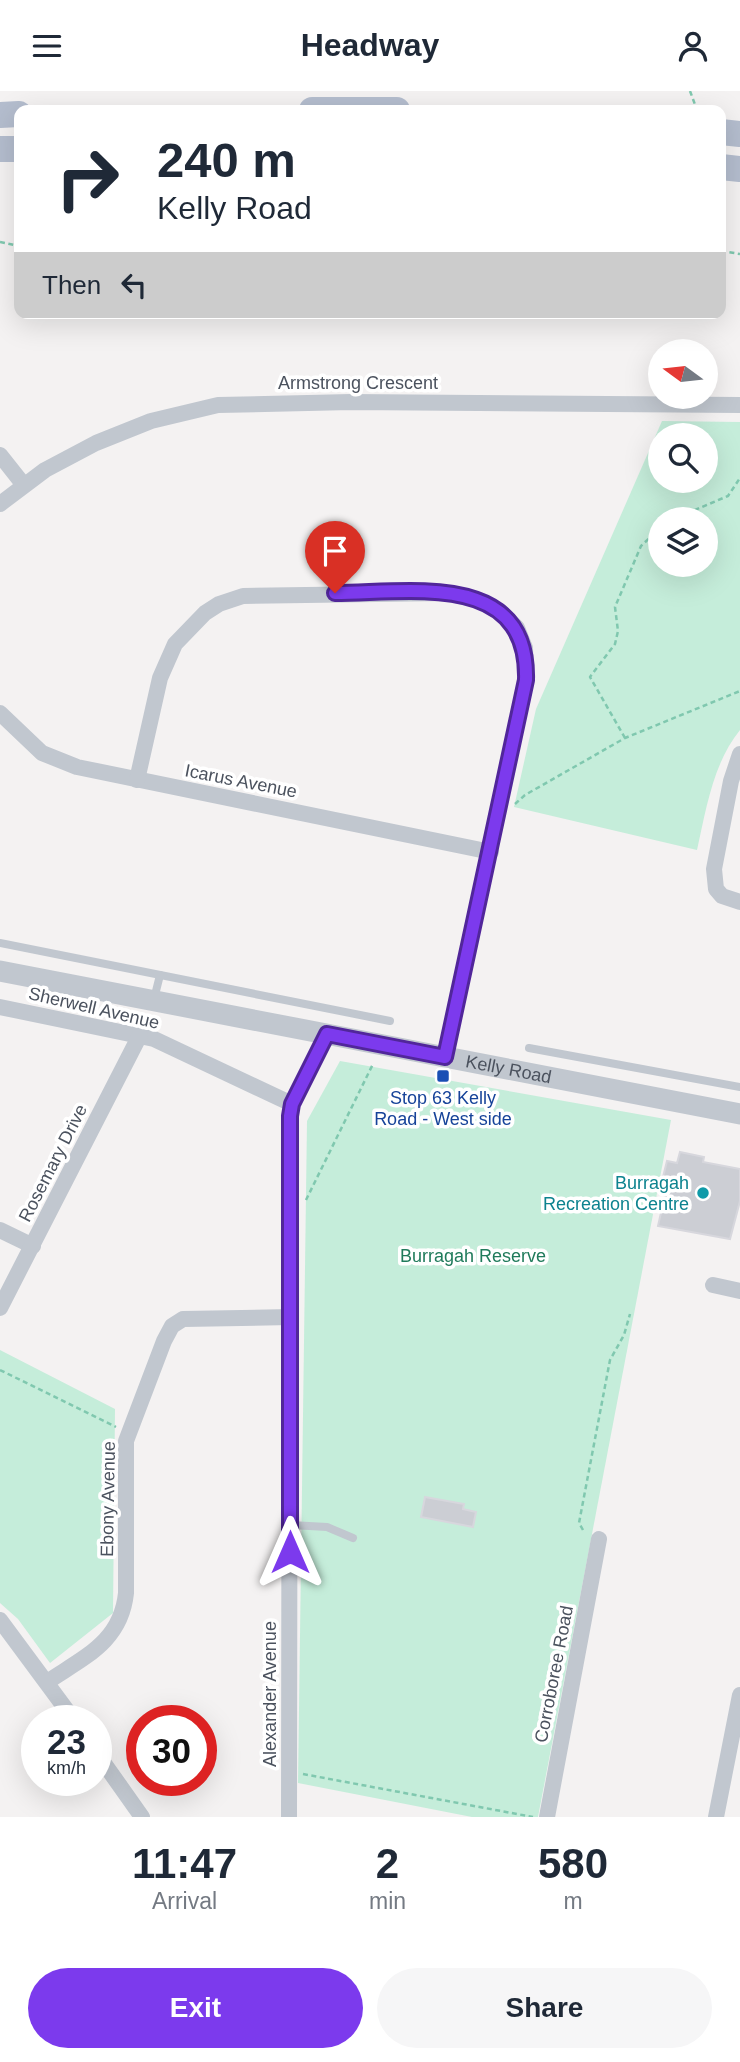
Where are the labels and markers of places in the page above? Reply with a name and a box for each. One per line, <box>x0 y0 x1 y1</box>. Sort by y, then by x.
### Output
pin <box>305 521 365 593</box>
marker: Stop 63 Kelly Road - West side <box>435 1068 451 1084</box>
place label: Stop 63 Kelly Road - West side <box>374 1088 512 1129</box>
place label: Burragah Recreation Centre <box>543 1173 689 1214</box>
marker: Burragah Recreation Centre <box>695 1185 711 1201</box>

